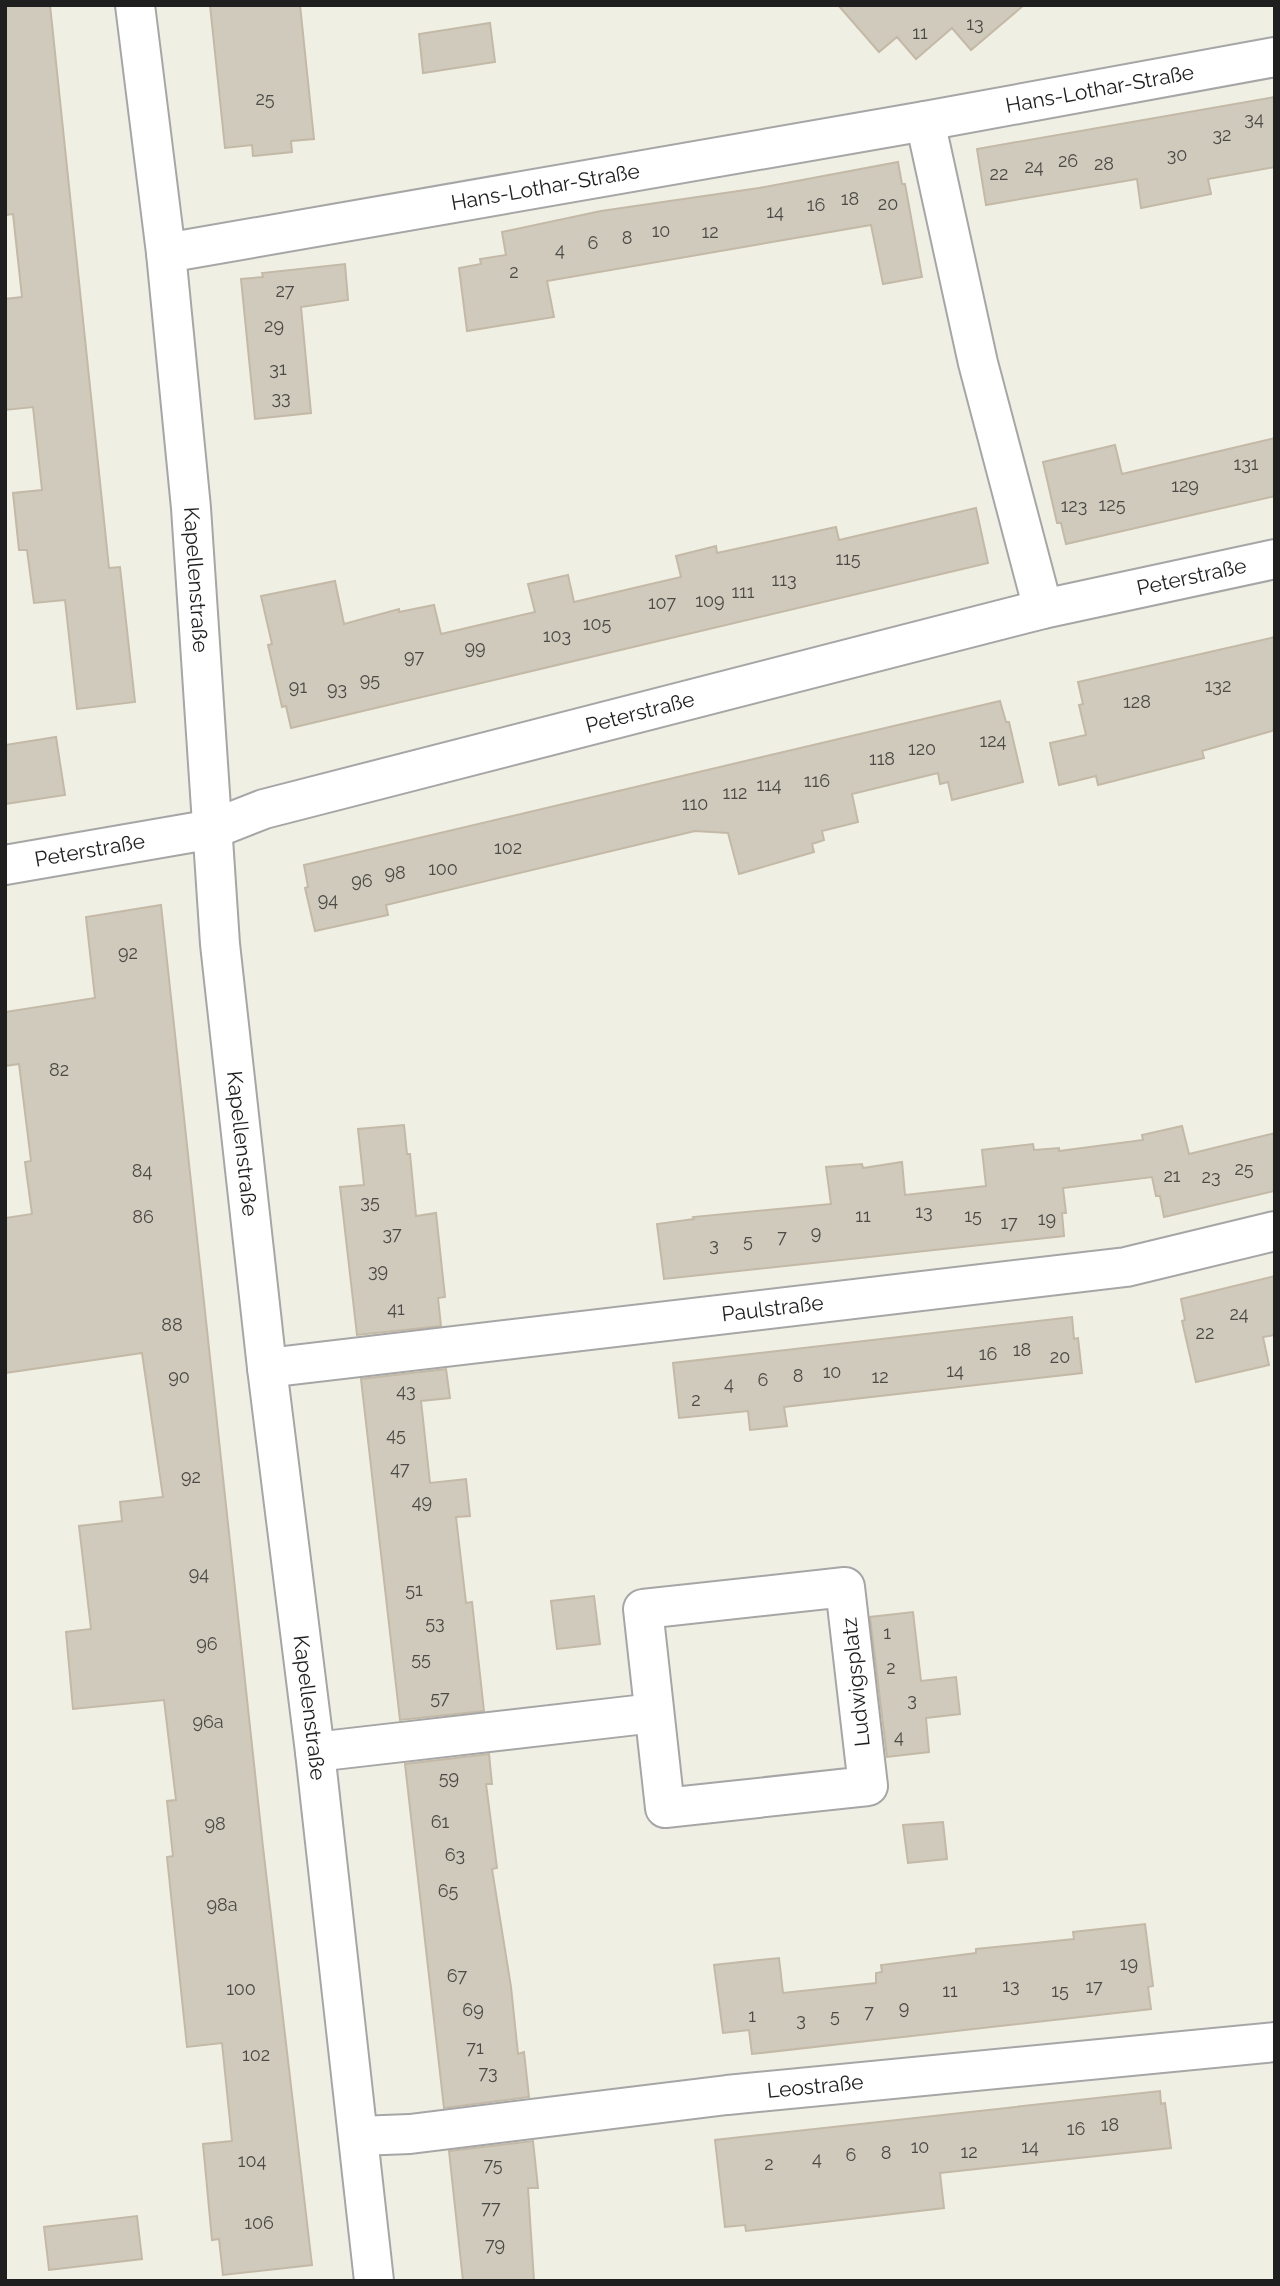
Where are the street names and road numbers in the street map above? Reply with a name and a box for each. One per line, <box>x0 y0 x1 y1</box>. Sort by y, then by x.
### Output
street label: Hans-Lothar-Straße <box>1003 59 1196 118</box>
street label: Hans-Lothar-Straße <box>449 158 641 215</box>
street label: Kapellenstraße <box>179 506 214 653</box>
street label: Peterstraße <box>1134 553 1249 600</box>
street label: Peterstraße <box>583 686 697 738</box>
street label: Peterstraße <box>33 828 147 872</box>
street label: Kapellenstraße <box>222 1070 263 1218</box>
street label: Paulstraße <box>720 1290 825 1326</box>
street label: Ludwigsplatz <box>836 1616 875 1748</box>
street label: Kapellenstraße <box>288 1634 331 1782</box>
street label: Leostraße <box>766 2069 864 2103</box>

